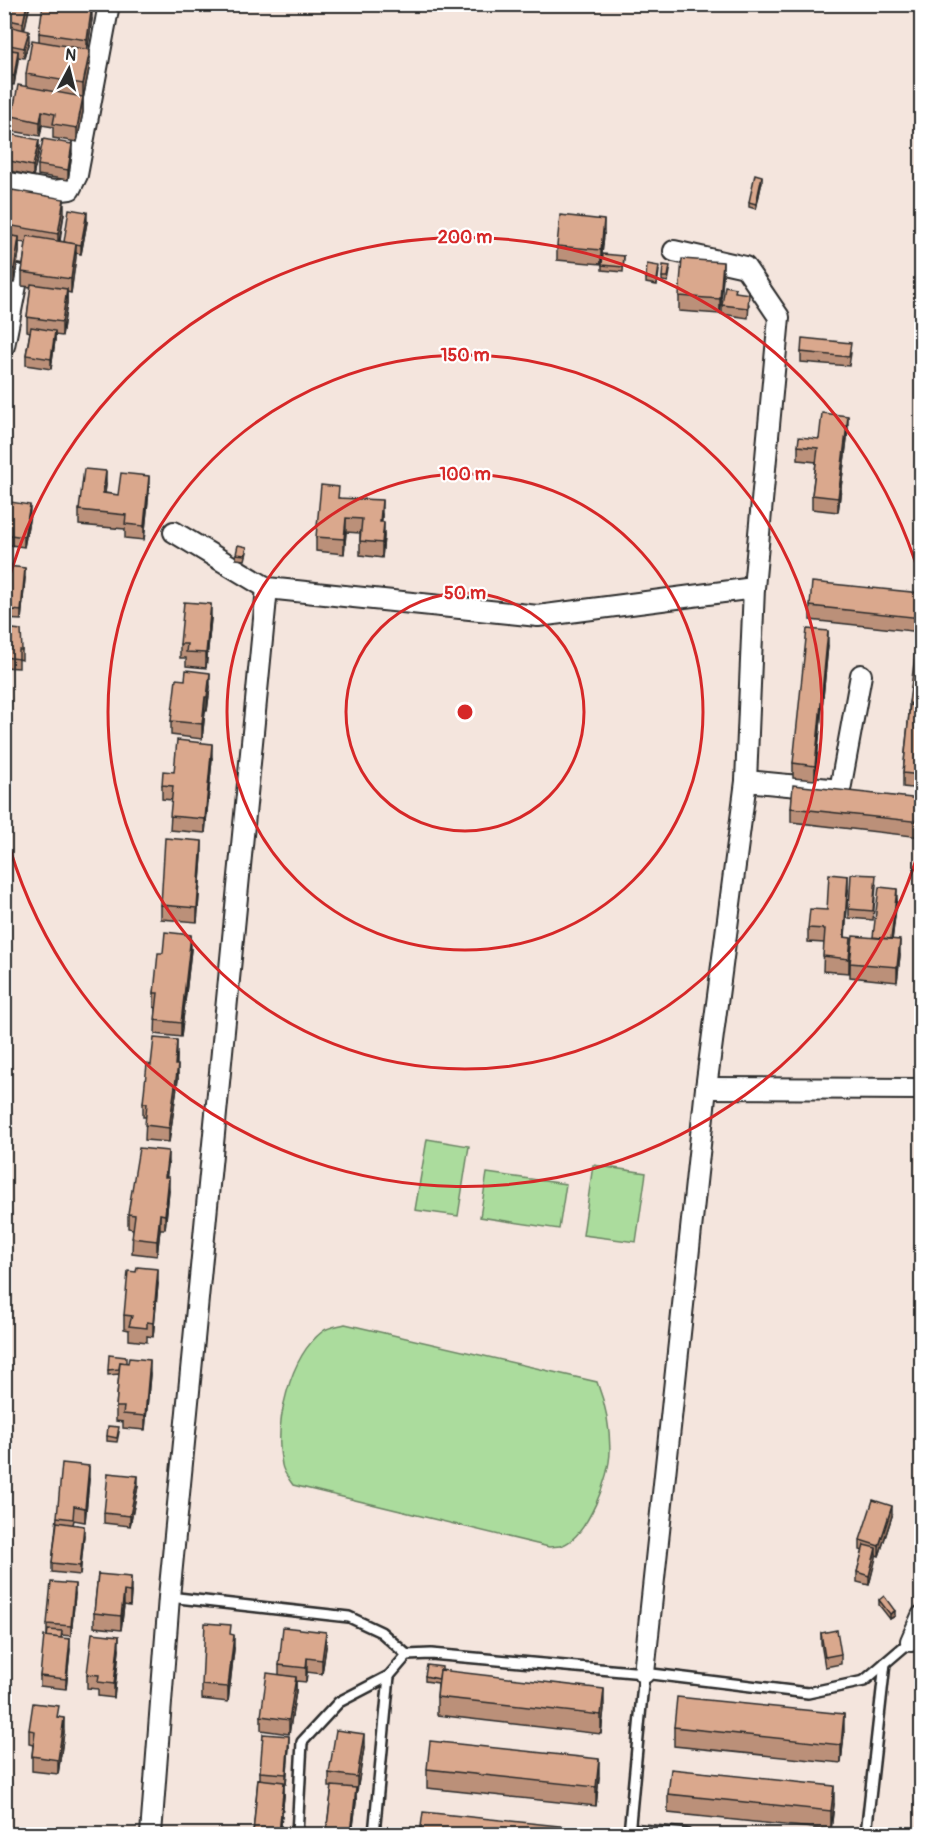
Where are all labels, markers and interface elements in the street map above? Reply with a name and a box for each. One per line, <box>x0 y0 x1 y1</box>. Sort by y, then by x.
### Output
north arrow <box>39 39 99 99</box>
text: N <box>64 45 77 66</box>
text: 200 m <box>438 226 492 249</box>
text: 150 m <box>441 344 490 367</box>
text: 100 m <box>439 463 491 486</box>
text: 50 m <box>444 582 486 605</box>
centre of rings <box>455 702 475 722</box>

